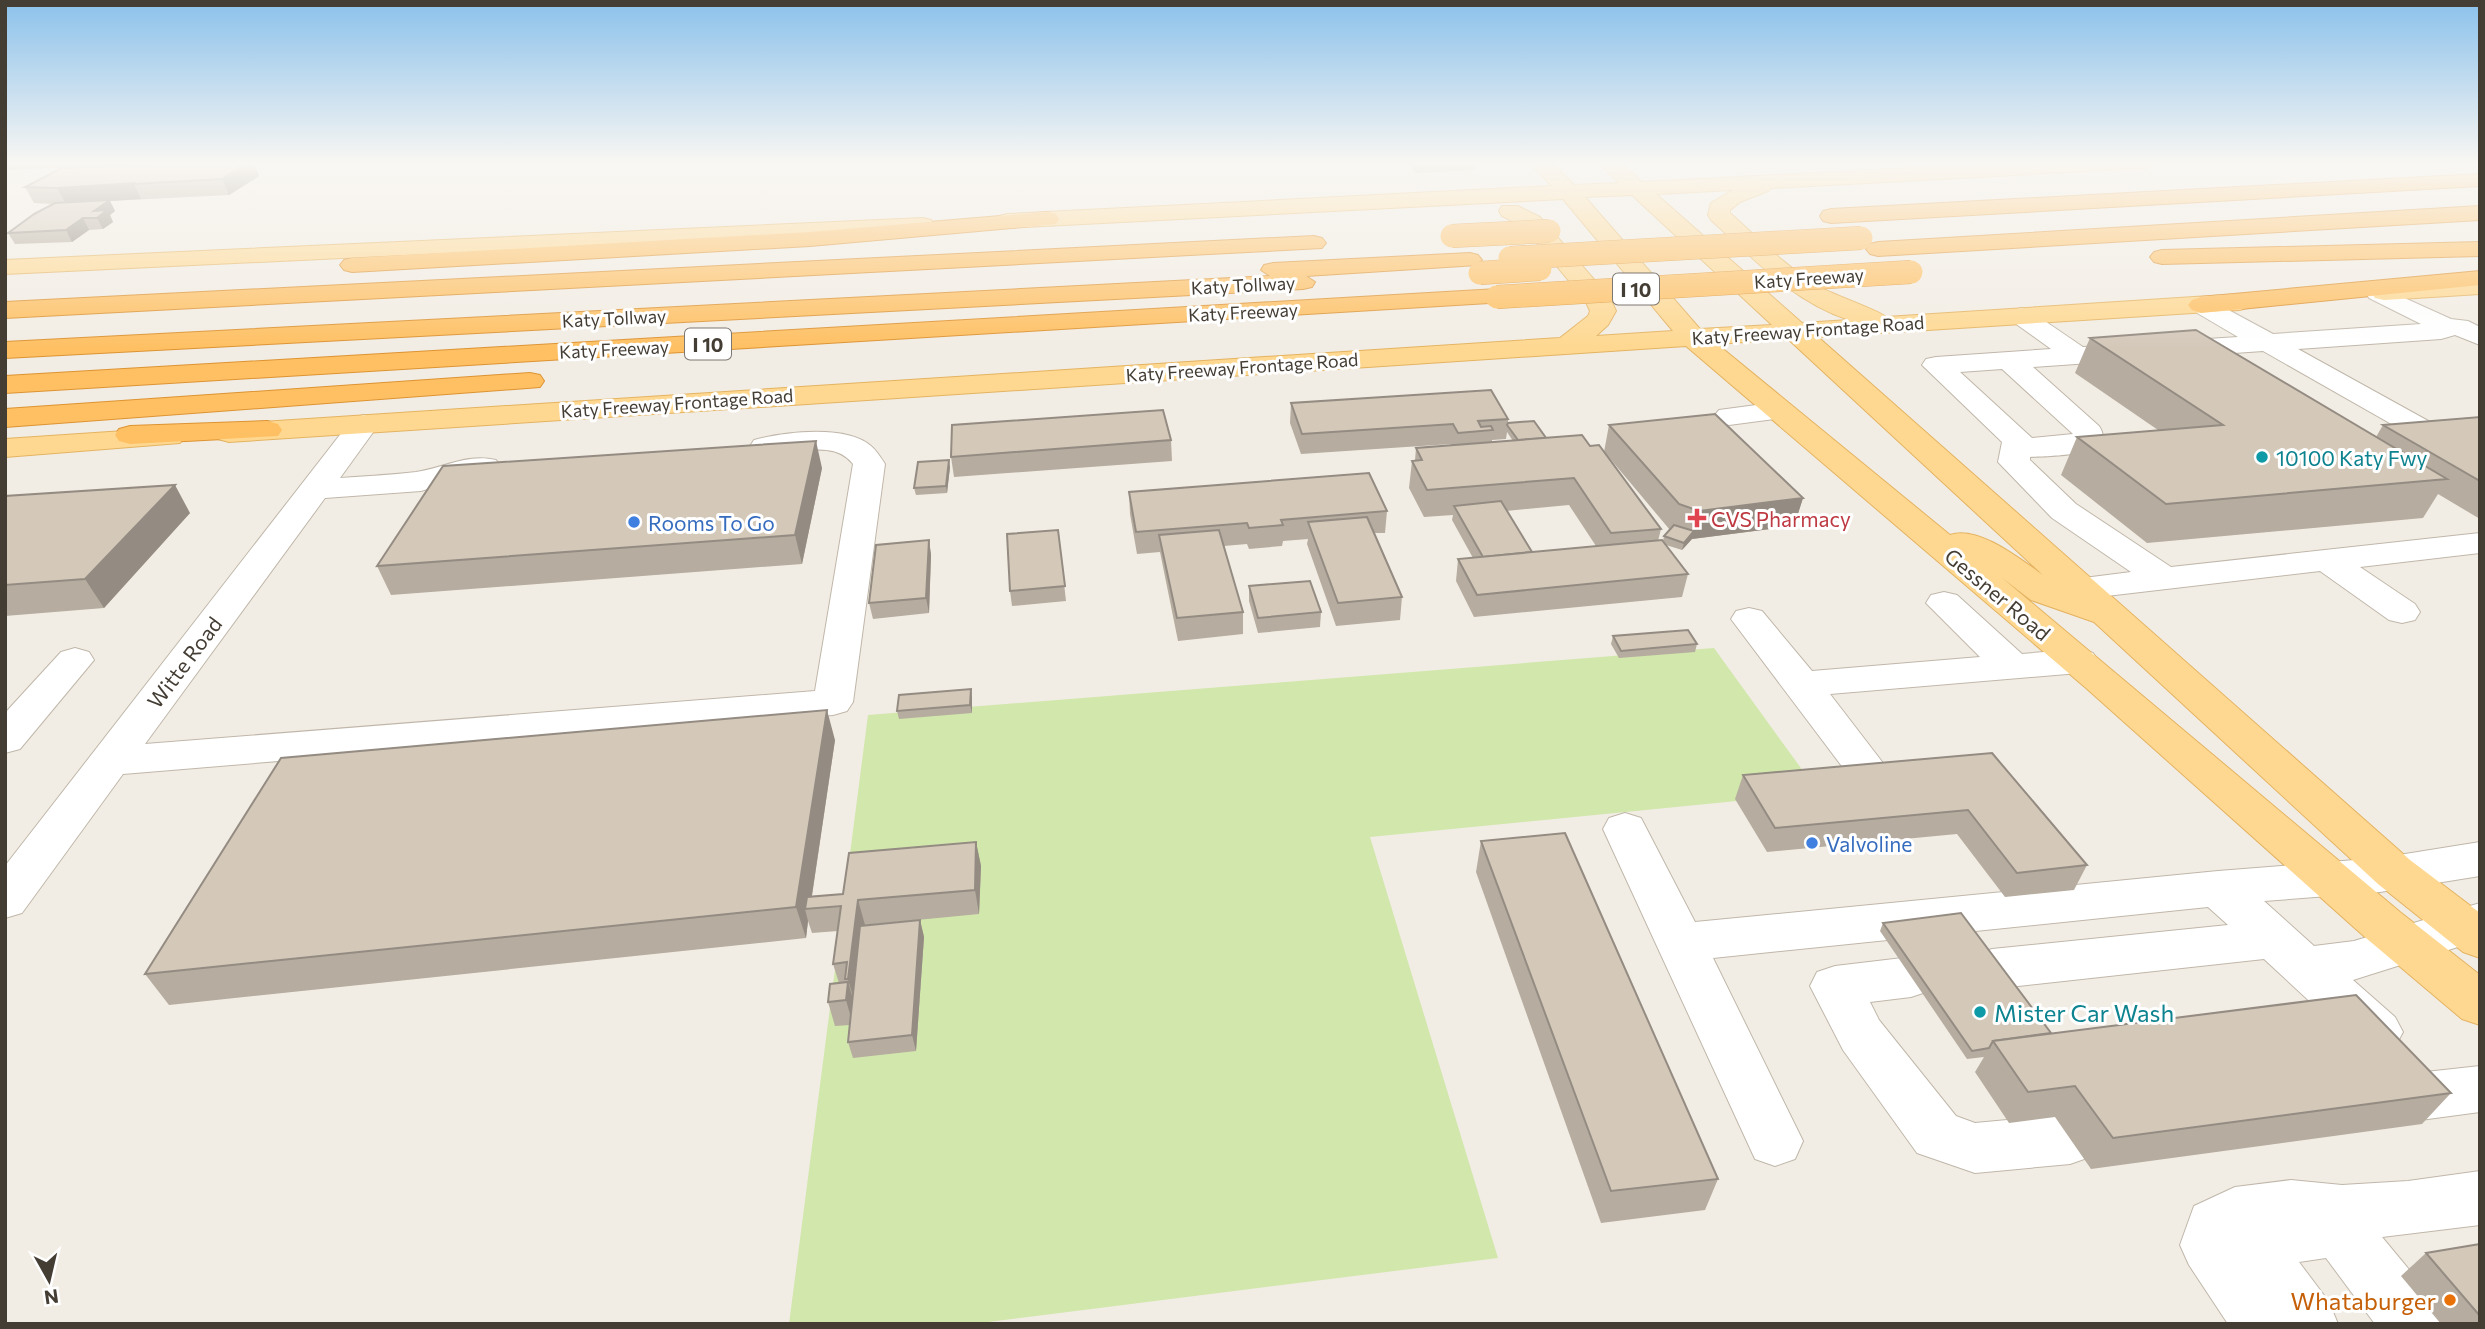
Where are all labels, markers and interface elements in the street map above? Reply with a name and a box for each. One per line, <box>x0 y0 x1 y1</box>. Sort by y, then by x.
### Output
street label: Katy Freeway <box>1753 263 1865 293</box>
street label: Katy Tollway <box>1190 271 1296 299</box>
road number: I 10 <box>1613 274 1659 304</box>
street label: Katy Freeway <box>1187 298 1299 326</box>
street label: Katy Tollway <box>561 304 667 332</box>
street label: Katy Freeway Frontage Road <box>1691 311 1925 349</box>
road number: I 10 <box>685 328 731 360</box>
street label: Katy Freeway <box>558 335 670 363</box>
street label: Katy Freeway Frontage Road <box>1125 348 1359 386</box>
street label: Katy Freeway Frontage Road <box>560 384 794 422</box>
place label: 10100 Katy Fwy <box>2276 445 2428 470</box>
marker: 10100 Katy Fwy <box>2254 449 2270 465</box>
place label: CVS Pharmacy <box>1711 506 1851 531</box>
place label: Rooms To Go <box>648 510 775 535</box>
marker: CVS Pharmacy <box>1689 510 1705 526</box>
marker: Rooms To Go <box>626 514 642 530</box>
street label: Gessner Road <box>1940 543 2056 645</box>
street label: Witte Road <box>142 611 226 713</box>
place label: Valvoline <box>1826 831 1912 856</box>
marker: Valvoline <box>1804 835 1820 851</box>
place label: Mister Car Wash <box>1994 998 2174 1027</box>
marker: Mister Car Wash <box>1972 1004 1988 1020</box>
north arrow <box>14 1245 84 1315</box>
text: N <box>43 1285 60 1310</box>
place label: Whataburger <box>2291 1286 2436 1315</box>
marker: Whataburger <box>2442 1292 2458 1308</box>

